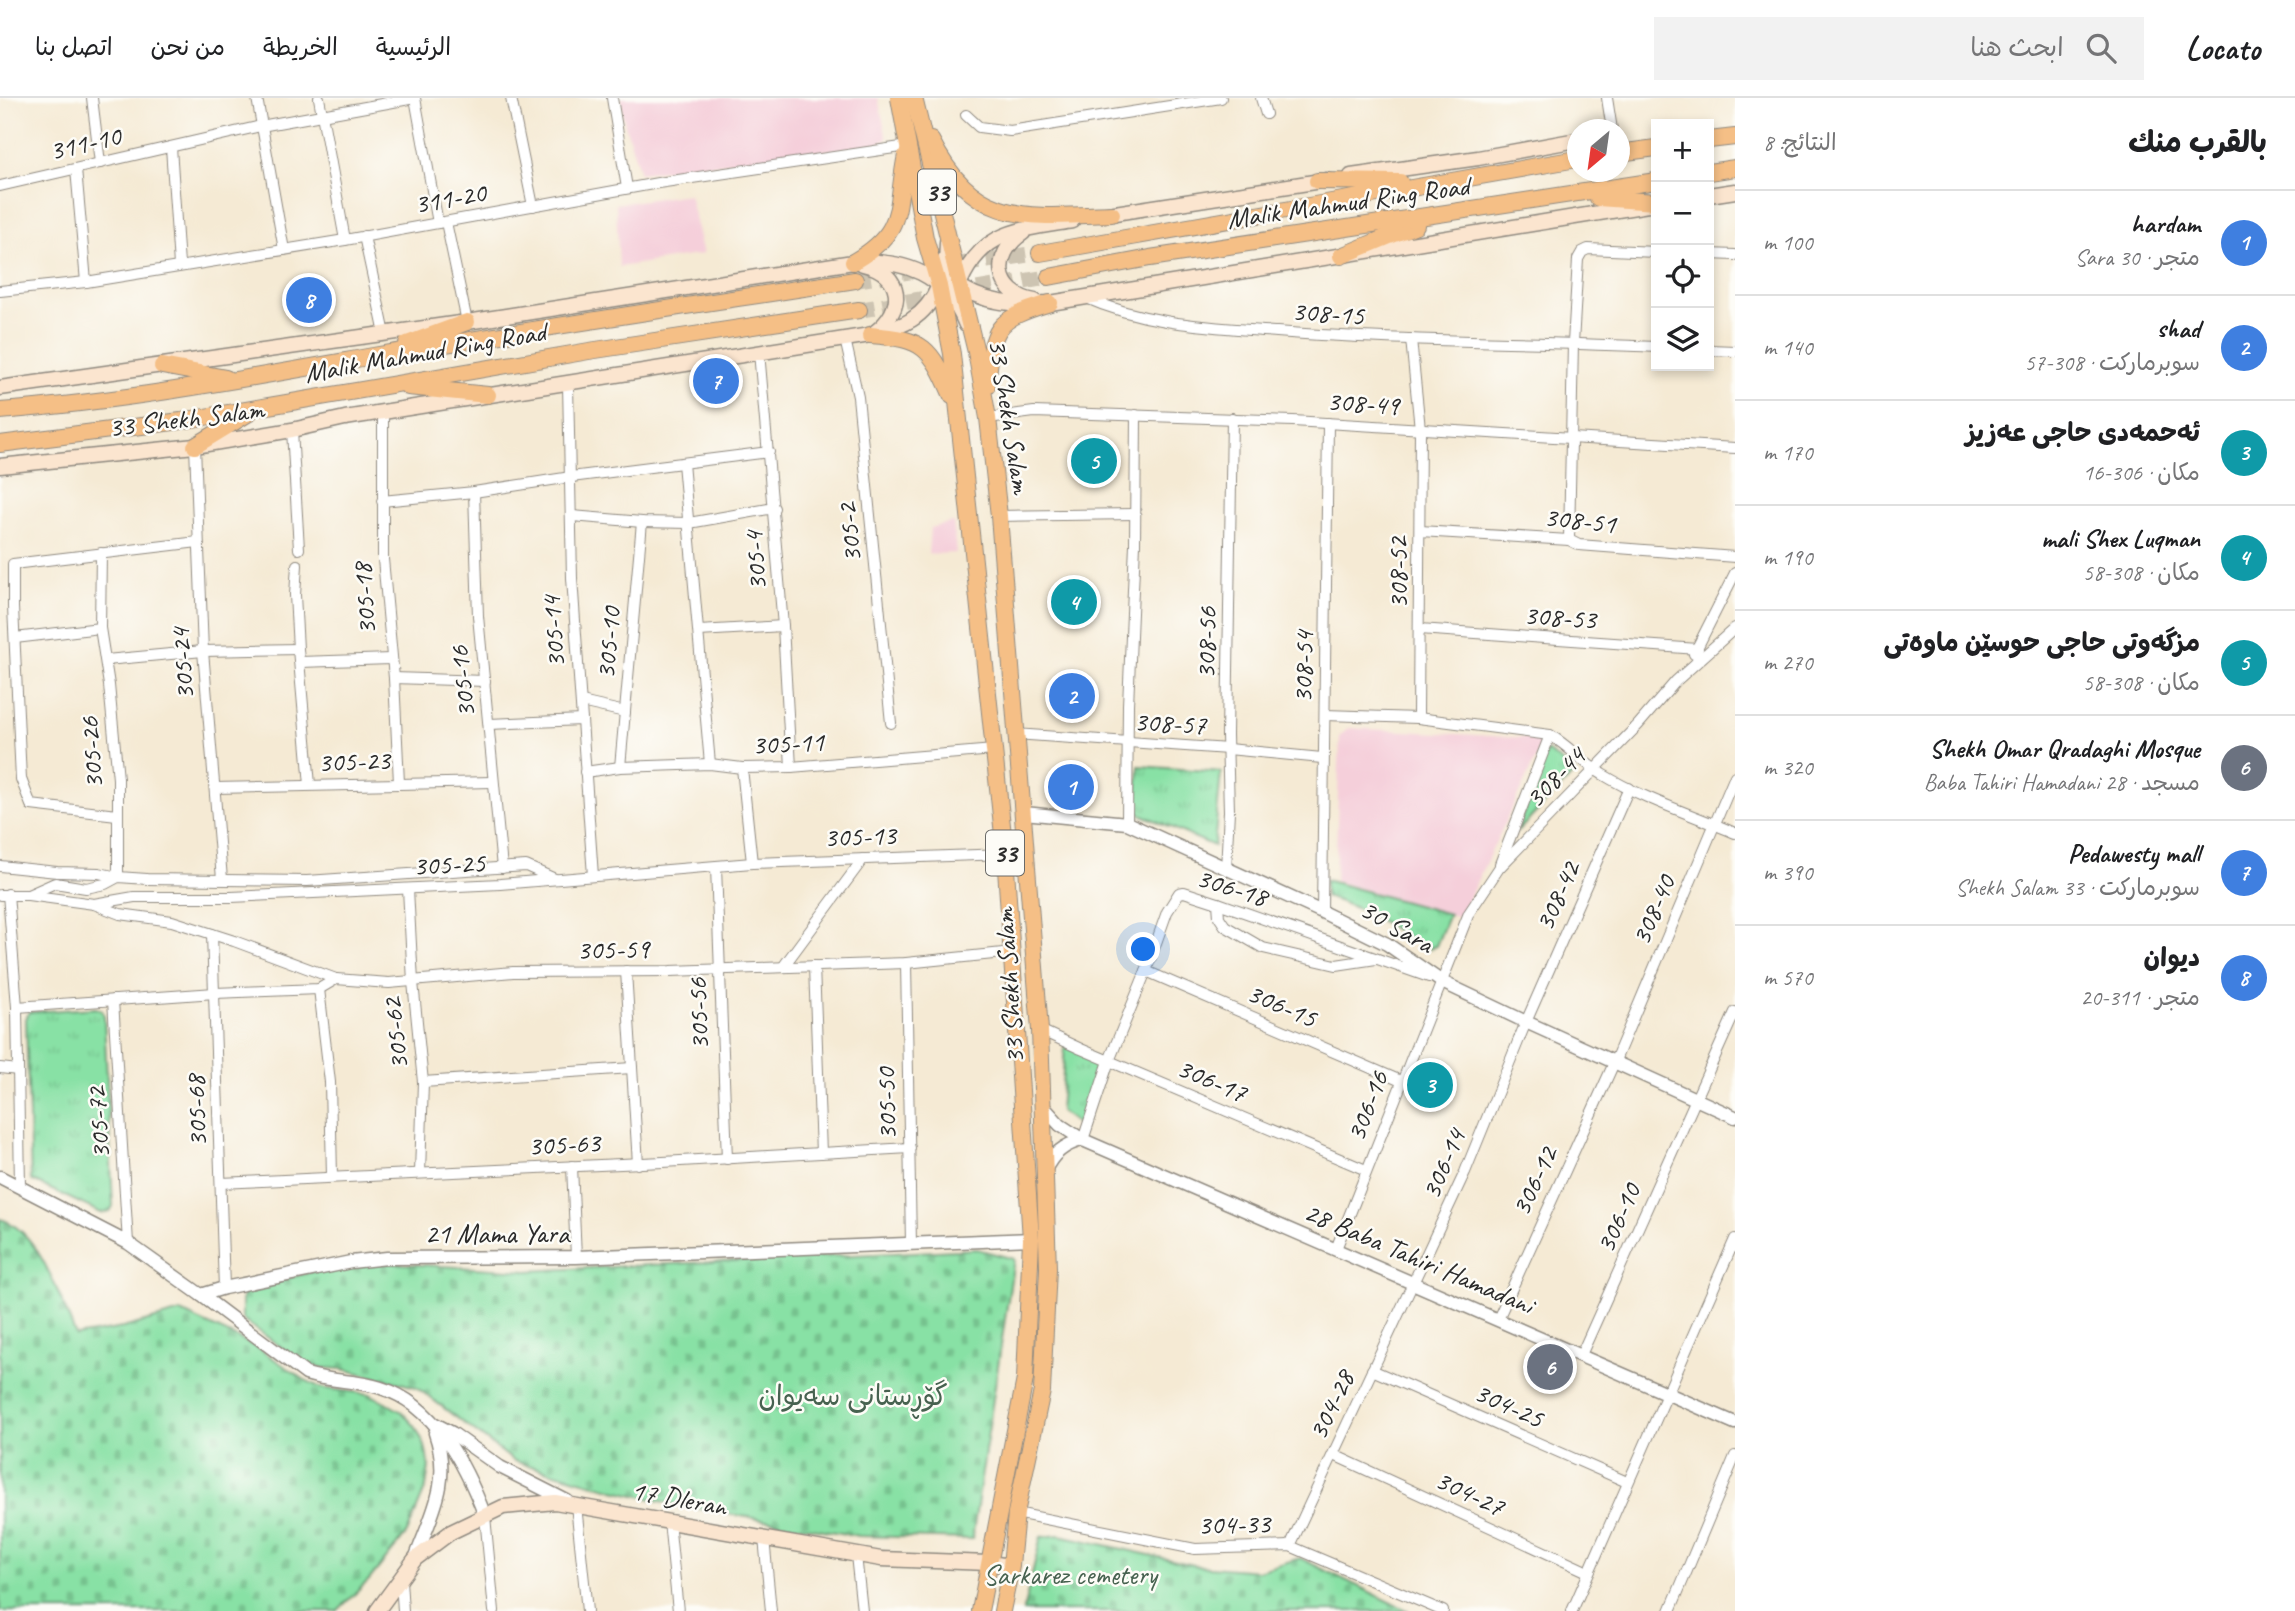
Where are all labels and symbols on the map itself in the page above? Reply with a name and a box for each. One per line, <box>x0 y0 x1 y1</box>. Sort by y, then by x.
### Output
street label: 311-10 <box>46 117 126 168</box>
north arrow <box>1567 119 1630 182</box>
street label: Malik Mahmud Ring Road <box>1225 167 1475 236</box>
road number: 33 <box>918 170 956 214</box>
street label: 311-20 <box>411 174 491 221</box>
pin: 8 <box>286 274 332 326</box>
street label: 308-15 <box>1291 293 1367 333</box>
street label: Malik Mahmud Ring Road <box>302 313 552 390</box>
street label: 33 Shekh Salam <box>981 336 1040 498</box>
pin: 7 <box>693 355 739 407</box>
street label: 308-49 <box>1326 383 1403 423</box>
street label: 33 Shekh Salam <box>106 391 267 445</box>
pin: 5 <box>1071 435 1117 487</box>
street label: 305-2 <box>828 499 870 564</box>
street label: 308-51 <box>1542 499 1619 541</box>
street label: 305-4 <box>735 528 775 592</box>
street label: 308-52 <box>1380 535 1415 609</box>
street label: 305-18 <box>344 559 384 636</box>
pin: 4 <box>1051 576 1097 628</box>
street label: 305-14 <box>533 592 573 669</box>
street label: 308-53 <box>1523 597 1600 637</box>
street label: 305-10 <box>587 603 629 680</box>
street label: 308-56 <box>1188 605 1224 679</box>
street label: 305-24 <box>162 624 202 701</box>
street label: 308-54 <box>1285 628 1321 703</box>
street label: 305-16 <box>441 643 483 720</box>
pin: 2 <box>1049 670 1095 722</box>
street label: 308-57 <box>1133 704 1208 742</box>
street label: 305-26 <box>71 714 111 790</box>
street label: 305-11 <box>751 724 826 762</box>
street label: 308-44 <box>1517 737 1594 815</box>
street label: 305-23 <box>317 742 393 780</box>
pin: 1 <box>1048 761 1094 813</box>
street label: 305-13 <box>823 817 899 855</box>
road number: 33 <box>986 831 1024 876</box>
street label: 305-25 <box>412 845 487 883</box>
street label: 308-42 <box>1526 854 1589 936</box>
street label: 306-18 <box>1192 860 1274 915</box>
street label: 308-40 <box>1623 868 1684 950</box>
street label: 30 Sara <box>1354 891 1441 962</box>
street label: 33 Shekh Salam <box>986 905 1032 1065</box>
street label: 305-59 <box>577 931 652 967</box>
your location <box>1126 932 1160 966</box>
street label: 306-15 <box>1242 975 1323 1036</box>
street label: 305-56 <box>679 976 717 1051</box>
street label: 305-62 <box>374 994 416 1072</box>
street label: 306-17 <box>1172 1050 1253 1111</box>
pin: 3 <box>1407 1059 1453 1111</box>
street label: 305-50 <box>868 1065 904 1140</box>
street label: 306-16 <box>1338 1065 1397 1146</box>
street label: 305-68 <box>177 1072 215 1148</box>
street label: 305-72 <box>78 1083 118 1160</box>
street label: 306-14 <box>1413 1122 1474 1204</box>
street label: 305-63 <box>527 1125 603 1163</box>
street label: 306-12 <box>1503 1139 1566 1221</box>
street label: 306-10 <box>1587 1176 1650 1258</box>
street label: 28 Baba Tahiri Hamadani <box>1299 1194 1542 1324</box>
street label: 21 Mama Yara <box>425 1216 571 1251</box>
pin: 6 <box>1527 1341 1573 1393</box>
street label: 304-28 <box>1300 1363 1363 1445</box>
street label: 304-25 <box>1469 1374 1550 1436</box>
park label: گۆڕستانی سەیوان <box>758 1378 948 1419</box>
street label: 304-27 <box>1430 1462 1511 1525</box>
street label: 17 Dleran <box>629 1472 731 1524</box>
street label: 304-33 <box>1198 1506 1273 1542</box>
park label: Sarkarez cemetery <box>983 1557 1159 1592</box>

